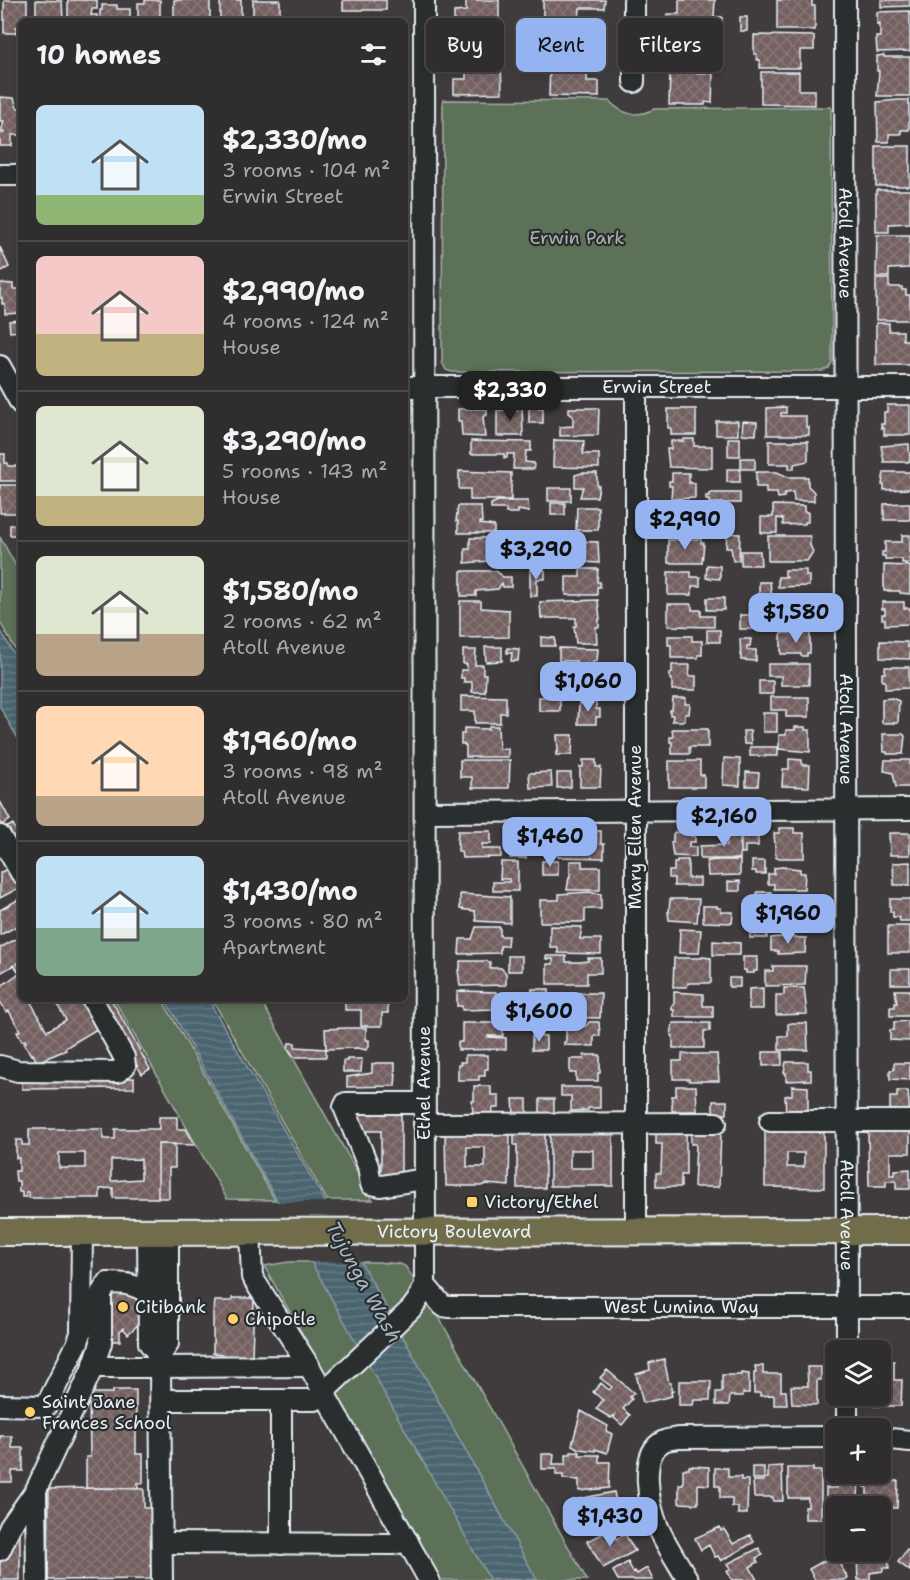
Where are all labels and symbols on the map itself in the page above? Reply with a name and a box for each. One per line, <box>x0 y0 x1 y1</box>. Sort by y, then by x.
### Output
street label: Atoll Avenue <box>833 187 857 299</box>
park label: Erwin Park <box>529 226 625 250</box>
pin: $2,330 <box>461 371 559 422</box>
street label: Erwin Street <box>602 375 712 399</box>
pin: $2,990 <box>636 500 734 551</box>
pin: $3,290 <box>487 530 585 581</box>
pin: $1,580 <box>747 593 845 644</box>
pin: $1,060 <box>539 662 637 713</box>
street label: Atoll Avenue <box>834 673 858 785</box>
street label: Mary Ellen Avenue <box>623 745 647 909</box>
pin: $2,160 <box>675 797 773 848</box>
pin: $1,460 <box>501 817 599 868</box>
pin: $1,960 <box>739 894 837 945</box>
pin: $1,600 <box>490 992 588 1043</box>
street label: Ethel Avenue <box>412 1026 436 1140</box>
street label: Atoll Avenue <box>835 1159 859 1271</box>
place label: Victory/Ethel <box>484 1190 599 1214</box>
marker: Victory/Ethel <box>465 1195 479 1209</box>
water label: Tujunga Wash <box>320 1217 408 1347</box>
street label: Victory Boulevard <box>377 1219 531 1244</box>
place label: Citibank <box>135 1295 206 1319</box>
street label: West Lumina Way <box>604 1295 759 1319</box>
marker: Citibank <box>116 1300 130 1314</box>
place label: Chipotle <box>245 1307 316 1331</box>
marker: Chipotle <box>226 1312 240 1326</box>
place label: Saint Jane Frances School <box>42 1390 172 1435</box>
marker: Saint Jane Frances School <box>23 1405 37 1419</box>
pin: $1,430 <box>561 1497 659 1548</box>

